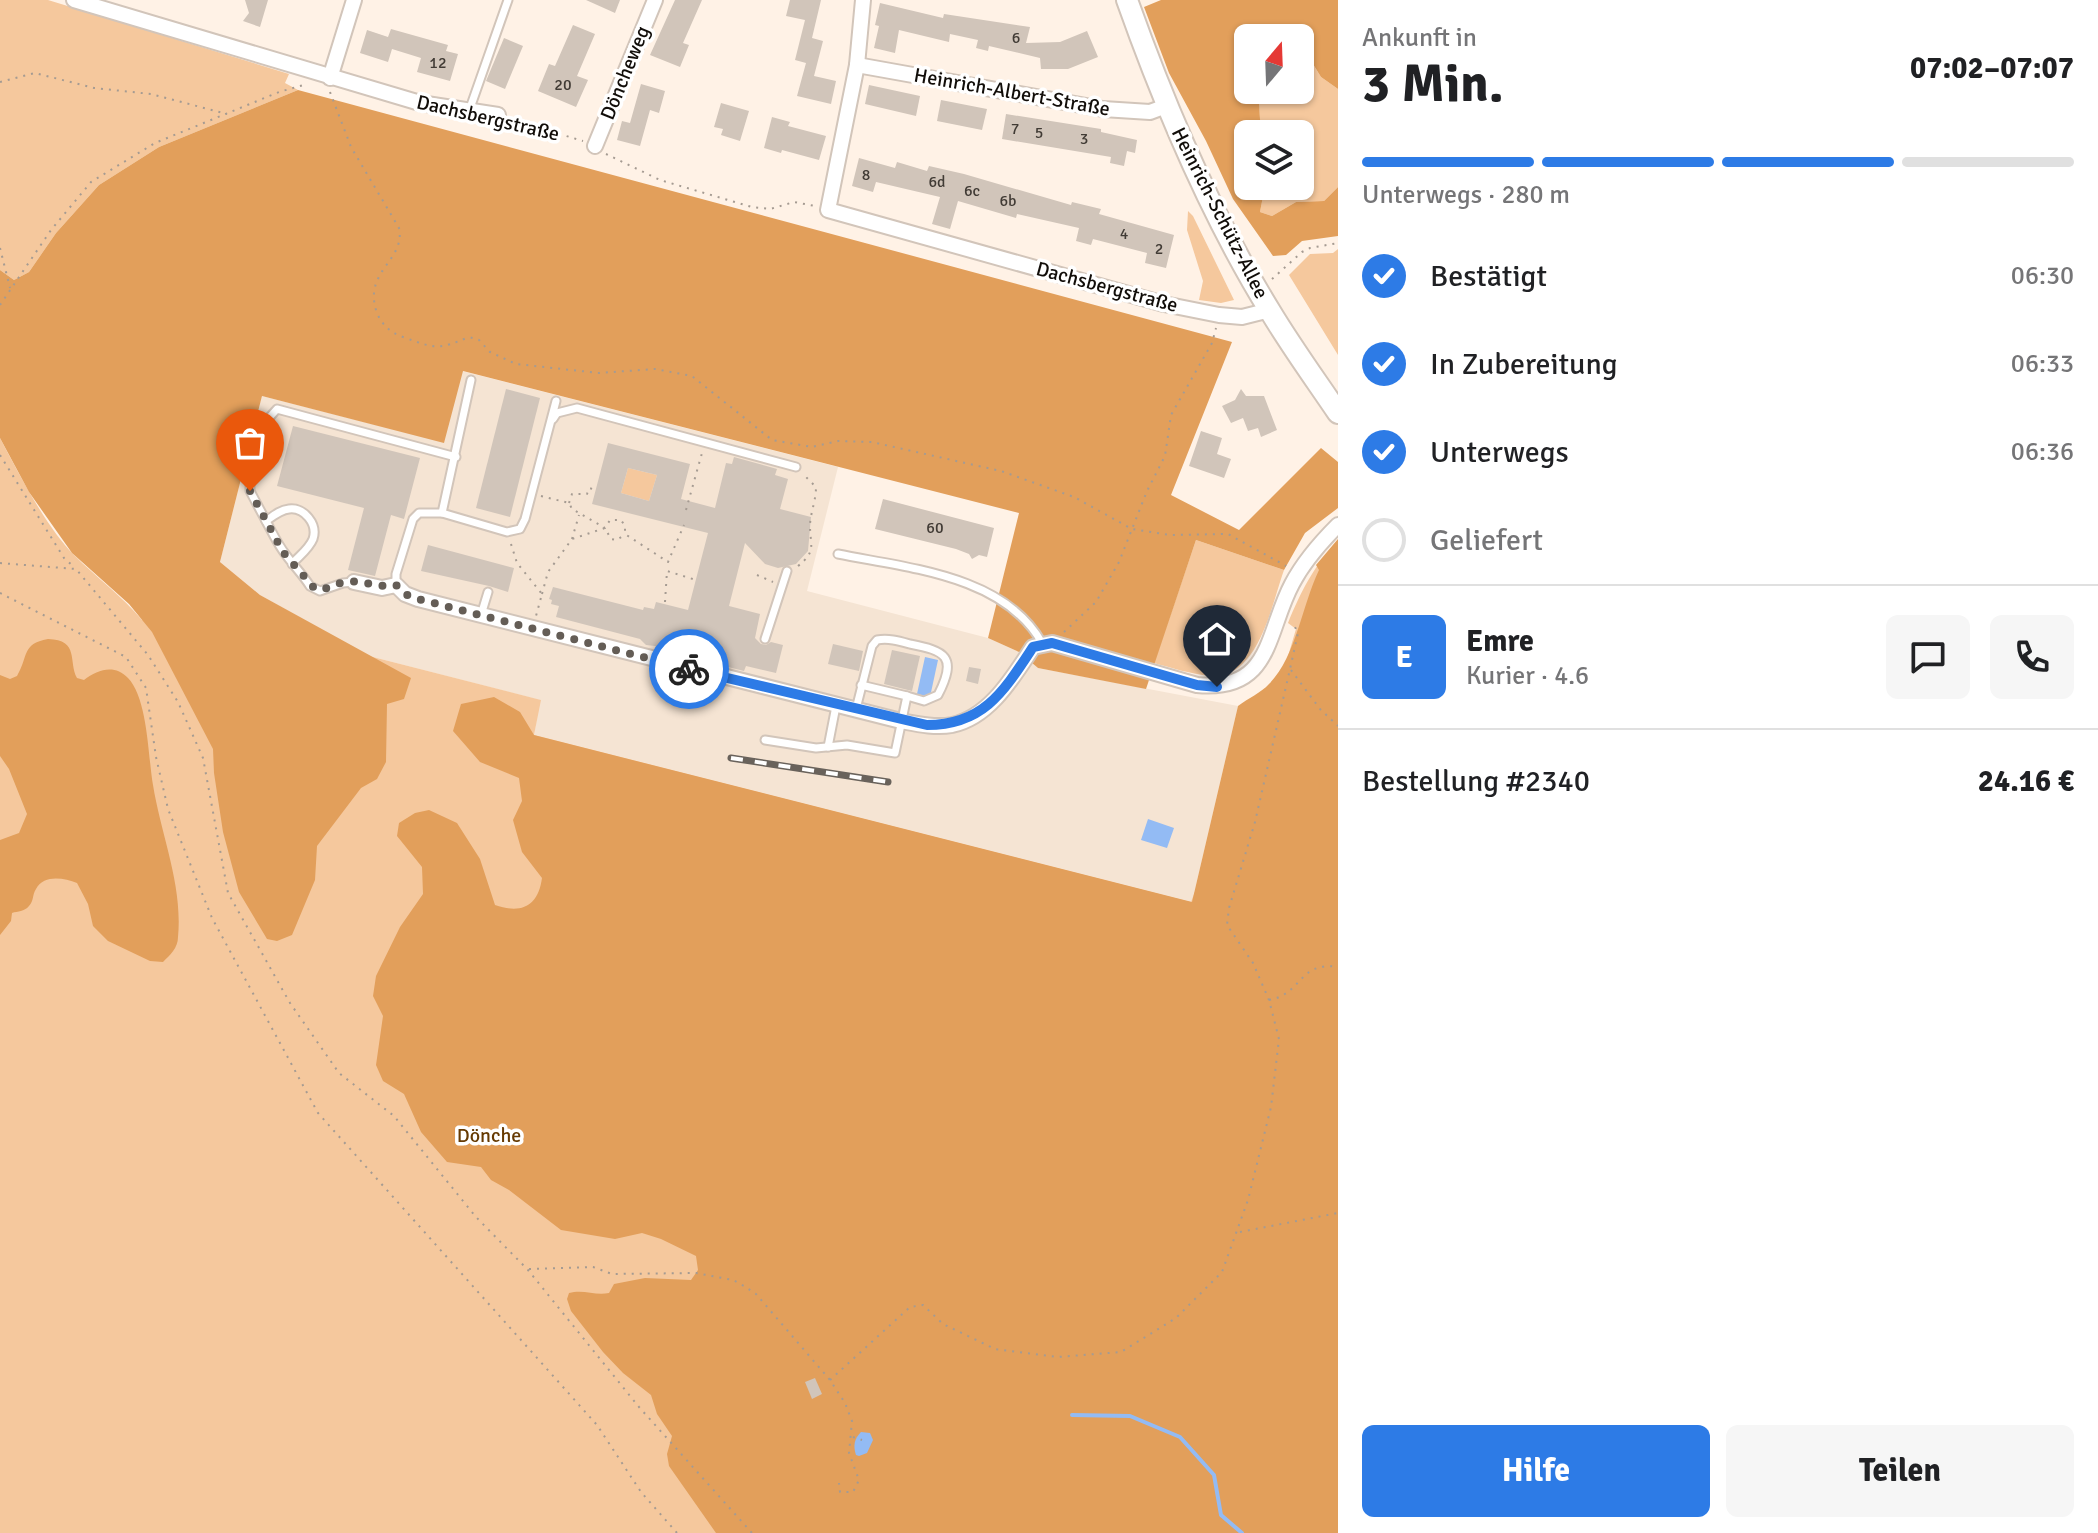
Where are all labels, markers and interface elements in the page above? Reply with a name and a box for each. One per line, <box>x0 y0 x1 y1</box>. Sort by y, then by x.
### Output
street label: Döncheweg <box>595 22 655 124</box>
text: Ankunft in <box>1362 22 1477 54</box>
north arrow <box>1234 24 1314 104</box>
map controls <box>1234 24 1314 200</box>
house number: 6 <box>1012 28 1020 48</box>
text: 07:02–07:07 <box>1910 50 2074 87</box>
text: 3 Min. <box>1362 52 1504 116</box>
house number: 12 <box>429 53 447 73</box>
street label: Heinrich-Albert-Straße <box>912 62 1112 122</box>
house number: 20 <box>554 75 572 95</box>
street label: Dachsbergstraße <box>414 89 562 147</box>
house number: 7 <box>1011 119 1019 139</box>
button: layers <box>1234 120 1314 200</box>
house number: 5 <box>1035 123 1043 143</box>
street label: Heinrich-Schütz-Allee <box>1166 123 1274 303</box>
house number: 3 <box>1080 129 1088 149</box>
house number: 8 <box>862 165 870 185</box>
house number: 6d <box>928 172 946 192</box>
text: Unterwegs · 280 m <box>1362 179 1570 211</box>
house number: 6c <box>964 181 980 201</box>
house number: 6b <box>999 191 1017 211</box>
house number: 4 <box>1120 224 1129 244</box>
house number: 2 <box>1155 239 1163 259</box>
icon: check <box>1362 254 1406 298</box>
street label: Dachsbergstraße <box>1033 256 1181 318</box>
text: Bestätigt <box>1430 258 1547 295</box>
text: 06:30 <box>2011 260 2074 292</box>
icon: check <box>1362 342 1406 386</box>
text: In Zubereitung <box>1430 346 1618 383</box>
text: 06:33 <box>2011 348 2074 380</box>
pin <box>216 409 284 491</box>
icon: bag <box>228 421 272 465</box>
icon: check <box>1362 430 1406 474</box>
text: Unterwegs <box>1430 434 1569 471</box>
text: 06:36 <box>2011 436 2074 468</box>
house number: 60 <box>926 518 944 538</box>
text: Geliefert <box>1430 522 1543 559</box>
pin <box>1183 605 1251 687</box>
button: chat <box>1886 615 1970 699</box>
button: phone <box>1990 615 2074 699</box>
icon: home <box>1195 617 1239 661</box>
text: Emre <box>1466 623 1534 660</box>
courier <box>649 629 729 709</box>
text: E <box>1395 639 1413 676</box>
icon: bike <box>667 647 711 691</box>
text: Kurier · 4.6 <box>1466 660 1589 692</box>
text: Bestellung #2340 <box>1362 763 1590 800</box>
text: 24.16 € <box>1978 763 2074 800</box>
park label: Dönche <box>457 1123 521 1148</box>
button: Hilfe <box>1362 1425 1710 1517</box>
button: Teilen <box>1726 1425 2074 1517</box>

